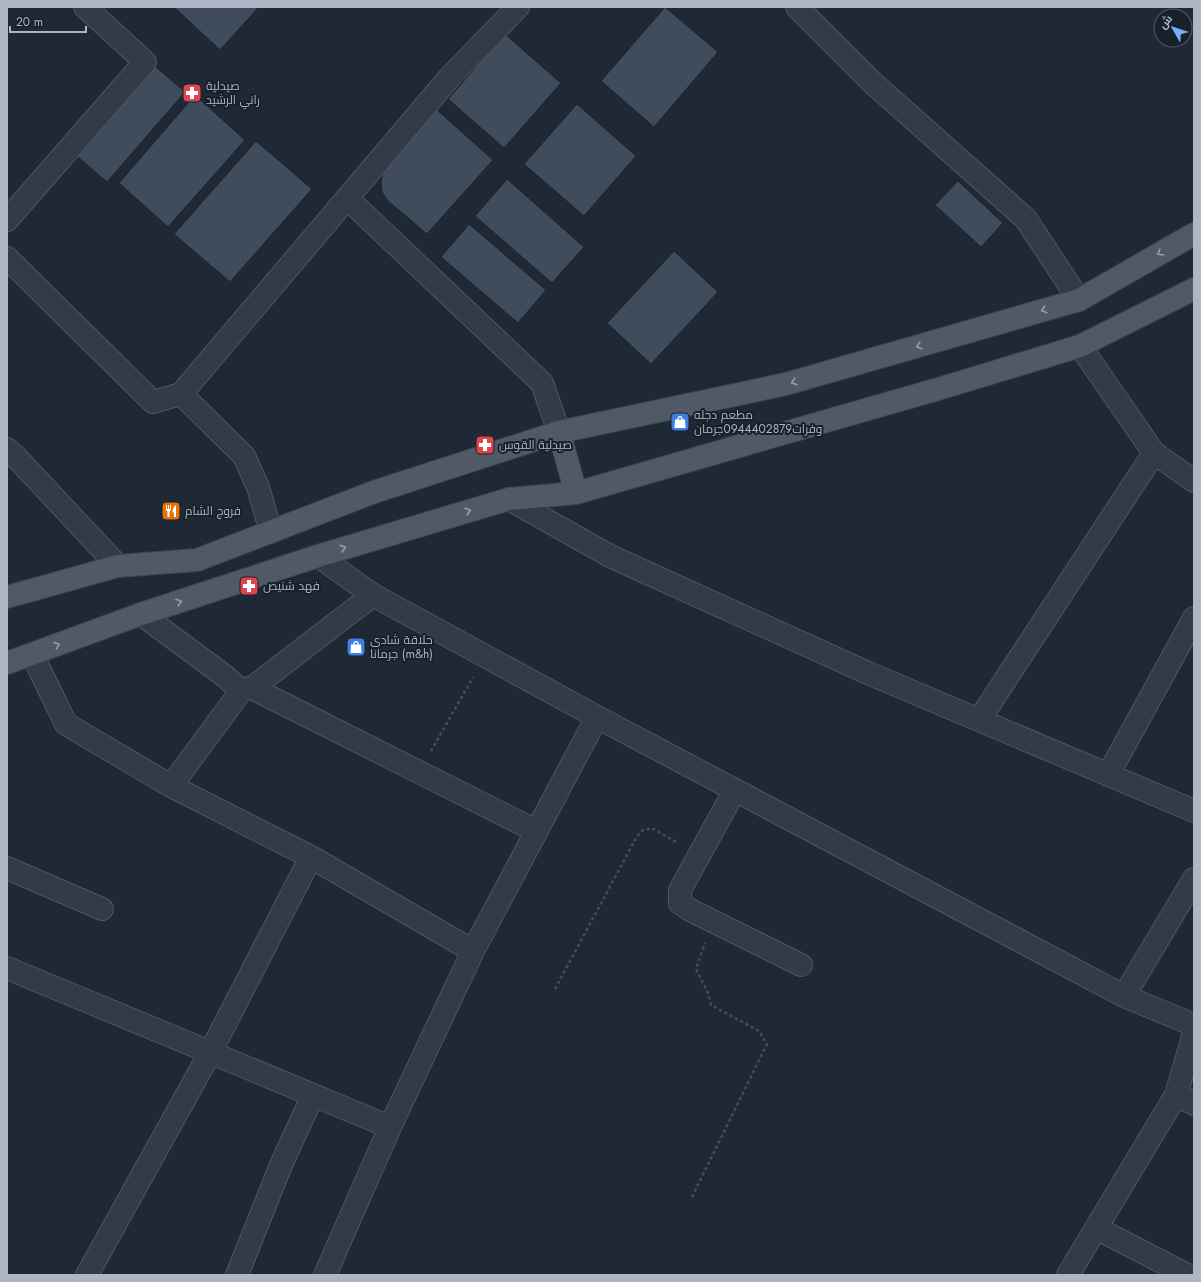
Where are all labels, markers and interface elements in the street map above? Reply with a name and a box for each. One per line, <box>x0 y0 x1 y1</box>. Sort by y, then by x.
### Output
scale bar <box>10 8 86 34</box>
north arrow <box>1153 8 1193 48</box>
text: ش <box>1155 11 1176 32</box>
text: 20 m <box>16 13 43 31</box>
place label: صيدلية راني الرشيد <box>206 77 260 110</box>
pharmacy icon: صيدلية راني الرشيد <box>181 82 203 104</box>
one-way arrow <box>1157 249 1164 256</box>
one-way arrow <box>1041 305 1048 314</box>
one-way arrow <box>916 341 923 350</box>
one-way arrow <box>791 377 797 385</box>
place label: مطعم دجله وفرات0944402879جرمان <box>694 406 822 438</box>
shop icon: مطعم دجله وفرات0944402879جرمان <box>669 411 691 433</box>
pharmacy icon: صيدلية القوس <box>474 434 496 456</box>
place label: صيدلية القوس <box>499 436 572 454</box>
restaurant icon: فروج الشام <box>160 500 182 522</box>
place label: فروج الشام <box>185 502 241 520</box>
one-way arrow <box>464 507 471 516</box>
one-way arrow <box>339 544 346 553</box>
pharmacy icon: فهد شنيص <box>238 575 260 597</box>
place label: فهد شنيص <box>263 577 320 595</box>
one-way arrow <box>176 598 183 606</box>
place label: حلاقة شادي جرمانا (m&h) <box>370 631 433 663</box>
shop icon: حلاقة شادي جرمانا (m&h) <box>345 636 367 658</box>
one-way arrow <box>53 642 60 650</box>

